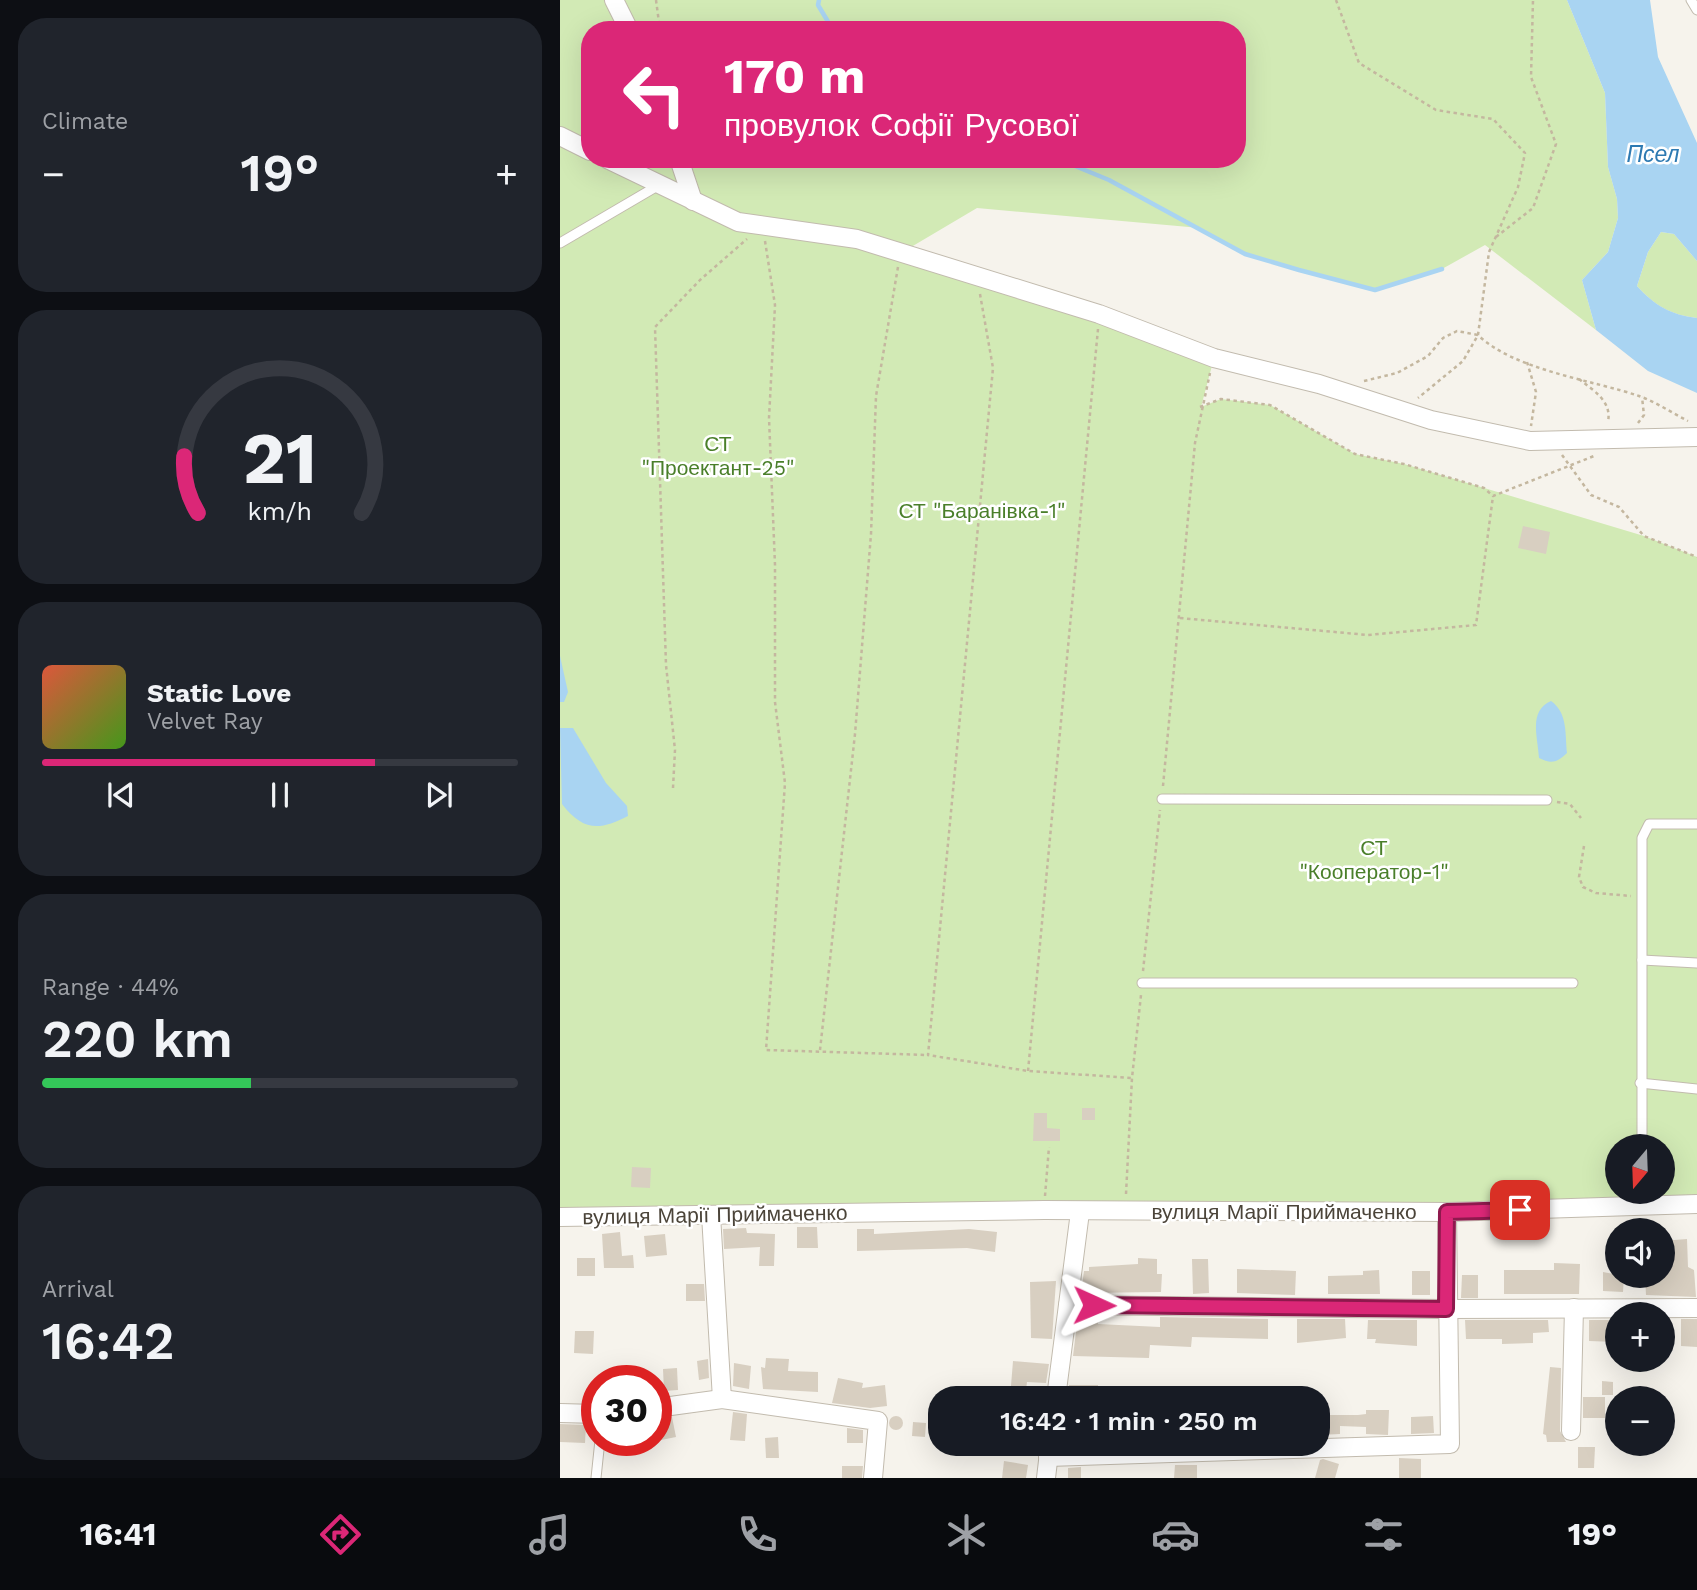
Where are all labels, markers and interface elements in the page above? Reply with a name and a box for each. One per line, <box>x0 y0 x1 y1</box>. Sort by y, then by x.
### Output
text: 170 m <box>724 47 865 105</box>
icon: left <box>609 49 700 140</box>
text: провулок Софії Русової <box>724 106 1079 144</box>
text: Climate <box>42 108 128 135</box>
water label: Псел <box>1626 141 1680 168</box>
text: 19° <box>241 143 319 204</box>
text: − <box>42 152 65 196</box>
text: + <box>495 152 518 196</box>
text: 21 <box>243 415 317 501</box>
park label: СТ "Проектант-25" <box>641 431 795 480</box>
text: km/h <box>248 497 312 526</box>
park label: СТ "Баранівка-1" <box>899 498 1066 523</box>
text: Static Love <box>147 678 291 708</box>
text: Velvet Ray <box>147 708 263 735</box>
icon: previous <box>102 776 140 814</box>
icon: pause <box>261 776 299 814</box>
icon: next <box>420 776 458 814</box>
park label: СТ "Кооператор-1" <box>1299 835 1449 884</box>
text: Range · 44% <box>42 974 179 1001</box>
text: 220 km <box>42 1009 233 1070</box>
north arrow <box>1605 1134 1675 1204</box>
map controls <box>1605 1134 1675 1456</box>
pin <box>1490 1180 1550 1240</box>
icon: arrive <box>1501 1191 1539 1229</box>
street label: вулиця Марії Приймаченко <box>1151 1199 1417 1224</box>
street label: вулиця Марії Приймаченко <box>582 1200 848 1229</box>
button: sound <box>1605 1218 1675 1288</box>
position arrow <box>1057 1268 1131 1342</box>
text: Arrival <box>42 1276 114 1303</box>
button: + <box>1605 1302 1675 1372</box>
text: 16:42 <box>42 1311 174 1372</box>
speed limit sign: 30 <box>581 1365 672 1456</box>
button: − <box>1605 1386 1675 1456</box>
text: 16:42 · 1 min · 250 m <box>1000 1406 1258 1436</box>
icon: directions <box>316 1510 365 1559</box>
icon: music <box>525 1510 574 1559</box>
icon: phone <box>733 1510 782 1559</box>
icon: climate <box>942 1510 991 1559</box>
icon: car <box>1151 1510 1200 1559</box>
icon: filters <box>1359 1510 1408 1559</box>
text: 16:41 <box>80 1515 157 1553</box>
text: 19° <box>1568 1515 1617 1553</box>

